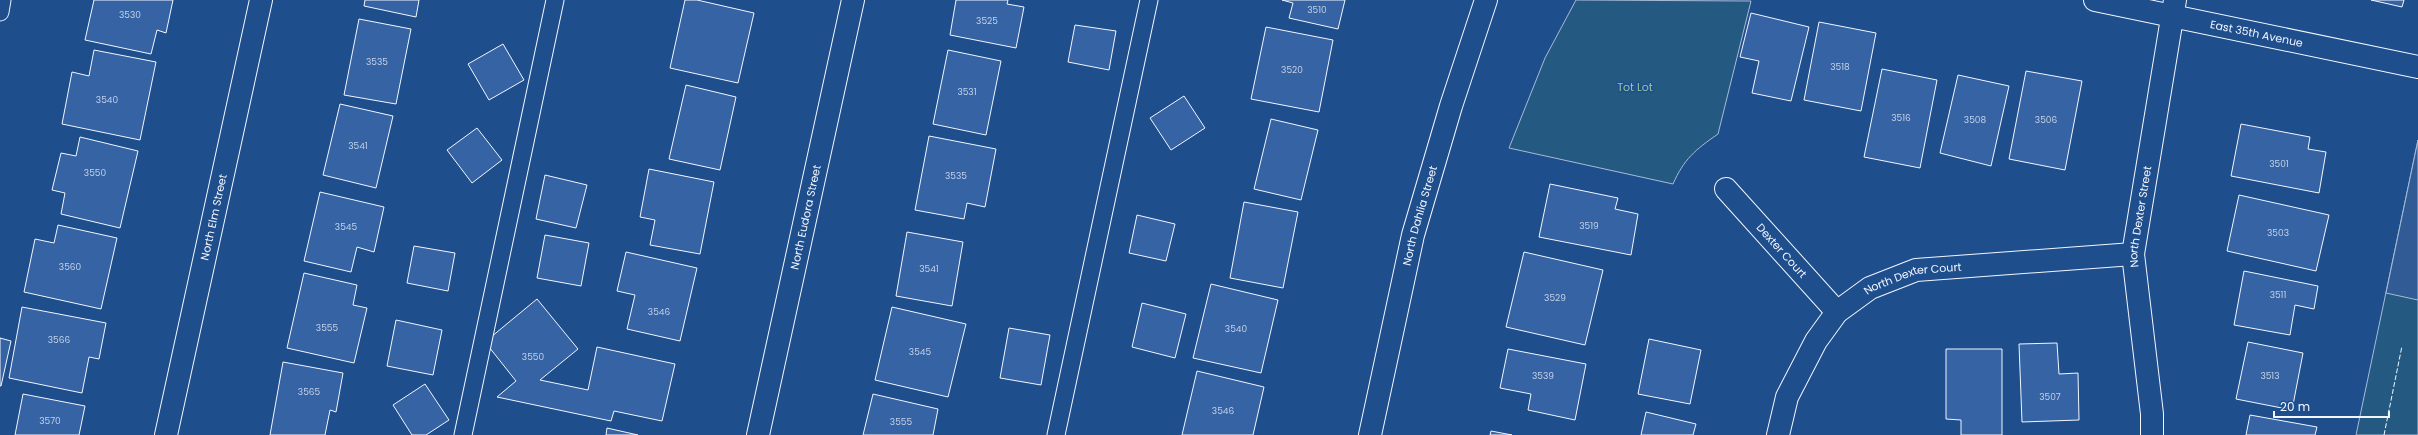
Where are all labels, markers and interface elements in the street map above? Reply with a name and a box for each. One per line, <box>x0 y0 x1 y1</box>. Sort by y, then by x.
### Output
house number: 3510 <box>1307 4 1327 16</box>
house number: 3530 <box>119 9 141 21</box>
house number: 3525 <box>976 15 998 27</box>
street label: East 35th Avenue <box>2209 16 2305 51</box>
house number: 3535 <box>366 56 388 68</box>
house number: 3518 <box>1830 61 1850 73</box>
house number: 3520 <box>1281 64 1303 76</box>
park label: Tot Lot <box>1617 79 1653 95</box>
house number: 3531 <box>957 86 977 98</box>
house number: 3540 <box>96 94 118 106</box>
house number: 3516 <box>1891 112 1911 124</box>
house number: 3508 <box>1964 114 1986 126</box>
house number: 3506 <box>2035 114 2057 126</box>
house number: 3541 <box>348 140 368 152</box>
house number: 3501 <box>2269 158 2289 170</box>
street label: North Eudora Street <box>786 163 825 271</box>
street label: North Dahlia Street <box>1399 164 1441 267</box>
street label: North Dexter Street <box>2125 165 2155 268</box>
house number: 3550 <box>84 167 106 179</box>
house number: 3535 <box>945 170 967 182</box>
street label: North Elm Street <box>196 173 231 262</box>
house number: 3519 <box>1579 220 1599 232</box>
street label: Dexter Court <box>1753 220 1810 281</box>
house number: 3545 <box>335 221 357 233</box>
house number: 3503 <box>2267 227 2289 239</box>
street label: North Dexter Court <box>1860 259 1962 298</box>
house number: 3560 <box>59 261 82 273</box>
house number: 3541 <box>919 263 939 275</box>
house number: 3511 <box>2270 289 2286 301</box>
house number: 3529 <box>1544 292 1566 304</box>
house number: 3546 <box>648 306 670 318</box>
house number: 3555 <box>316 322 338 334</box>
house number: 3540 <box>1225 323 1247 335</box>
house number: 3566 <box>48 334 70 346</box>
house number: 3545 <box>909 346 931 358</box>
house number: 3550 <box>522 351 544 363</box>
house number: 3539 <box>1532 370 1554 382</box>
house number: 3513 <box>2260 370 2280 382</box>
house number: 3565 <box>298 386 321 398</box>
house number: 3507 <box>2039 391 2061 403</box>
scale bar <box>2274 393 2389 419</box>
text: 20 m <box>2280 398 2310 415</box>
house number: 3546 <box>1212 405 1234 417</box>
house number: 3570 <box>39 415 61 427</box>
house number: 3555 <box>890 416 912 428</box>

